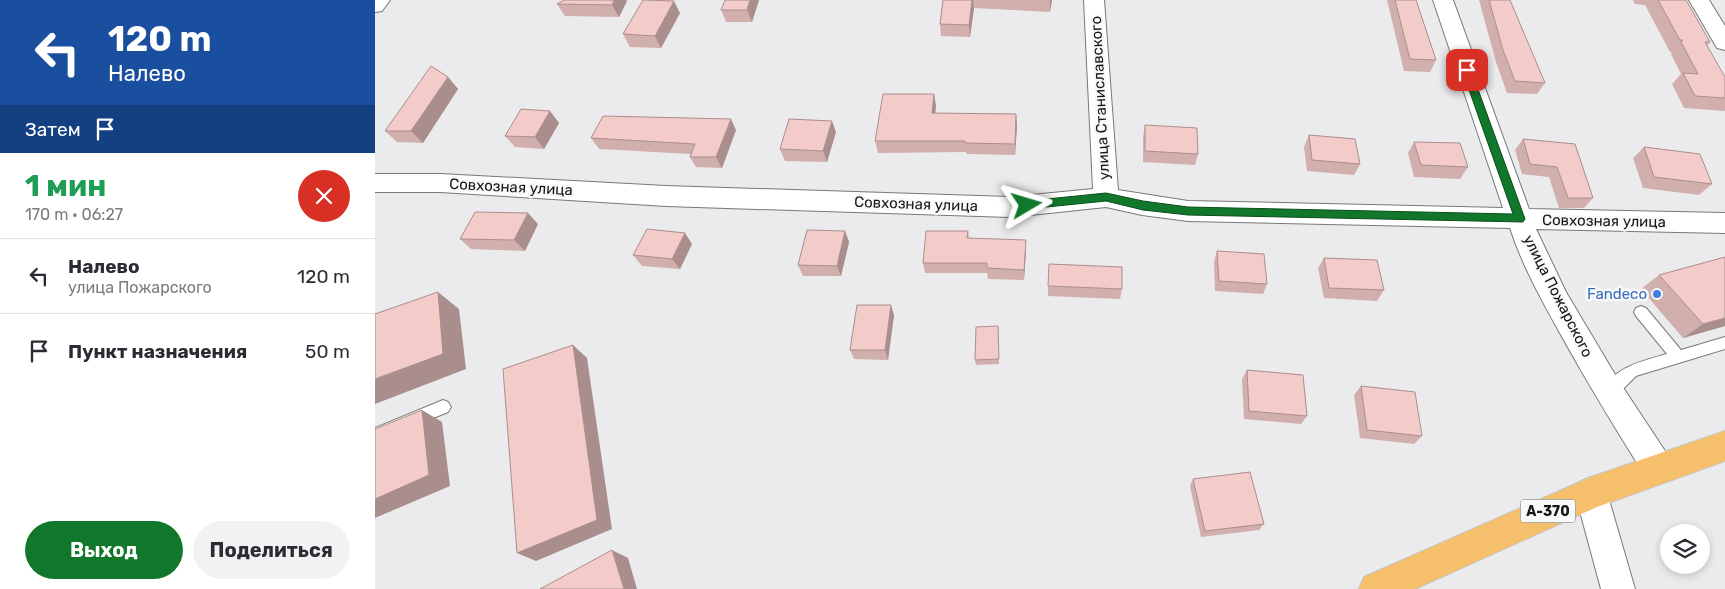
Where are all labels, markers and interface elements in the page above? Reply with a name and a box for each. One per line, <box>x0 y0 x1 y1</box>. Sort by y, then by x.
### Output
street label: улица Станиславского <box>1087 16 1113 180</box>
text: 120 m <box>108 18 211 60</box>
icon: left <box>25 20 90 85</box>
pin <box>1446 49 1488 91</box>
icon: arrive <box>1453 56 1481 84</box>
text: Налево <box>108 60 186 87</box>
icon: arrive <box>91 115 119 143</box>
text: Затем <box>25 118 81 141</box>
text: 1 мин <box>25 168 106 204</box>
button: close <box>298 170 350 222</box>
street label: Совхозная улица <box>449 175 573 199</box>
position arrow <box>1000 178 1052 230</box>
street label: Совхозная улица <box>854 193 978 215</box>
text: 170 m · 06:27 <box>25 205 123 224</box>
street label: Совхозная улица <box>1542 211 1666 231</box>
street label: улица Пожарского <box>1519 232 1597 360</box>
text: Налево <box>68 255 140 278</box>
icon: left <box>25 262 53 290</box>
text: 120 m <box>297 265 350 288</box>
text: улица Пожарского <box>68 278 212 297</box>
place label: Fandeco <box>1587 285 1647 303</box>
marker: Fandeco <box>1651 288 1663 300</box>
icon: arrive <box>25 337 53 365</box>
text: Пункт назначения <box>68 340 247 363</box>
text: 50 m <box>305 340 350 363</box>
road number: А-370 <box>1521 500 1575 522</box>
button: Выход <box>25 521 183 579</box>
button: Поделиться <box>193 521 350 579</box>
map controls <box>1660 524 1710 574</box>
button: layers <box>1660 524 1710 574</box>

